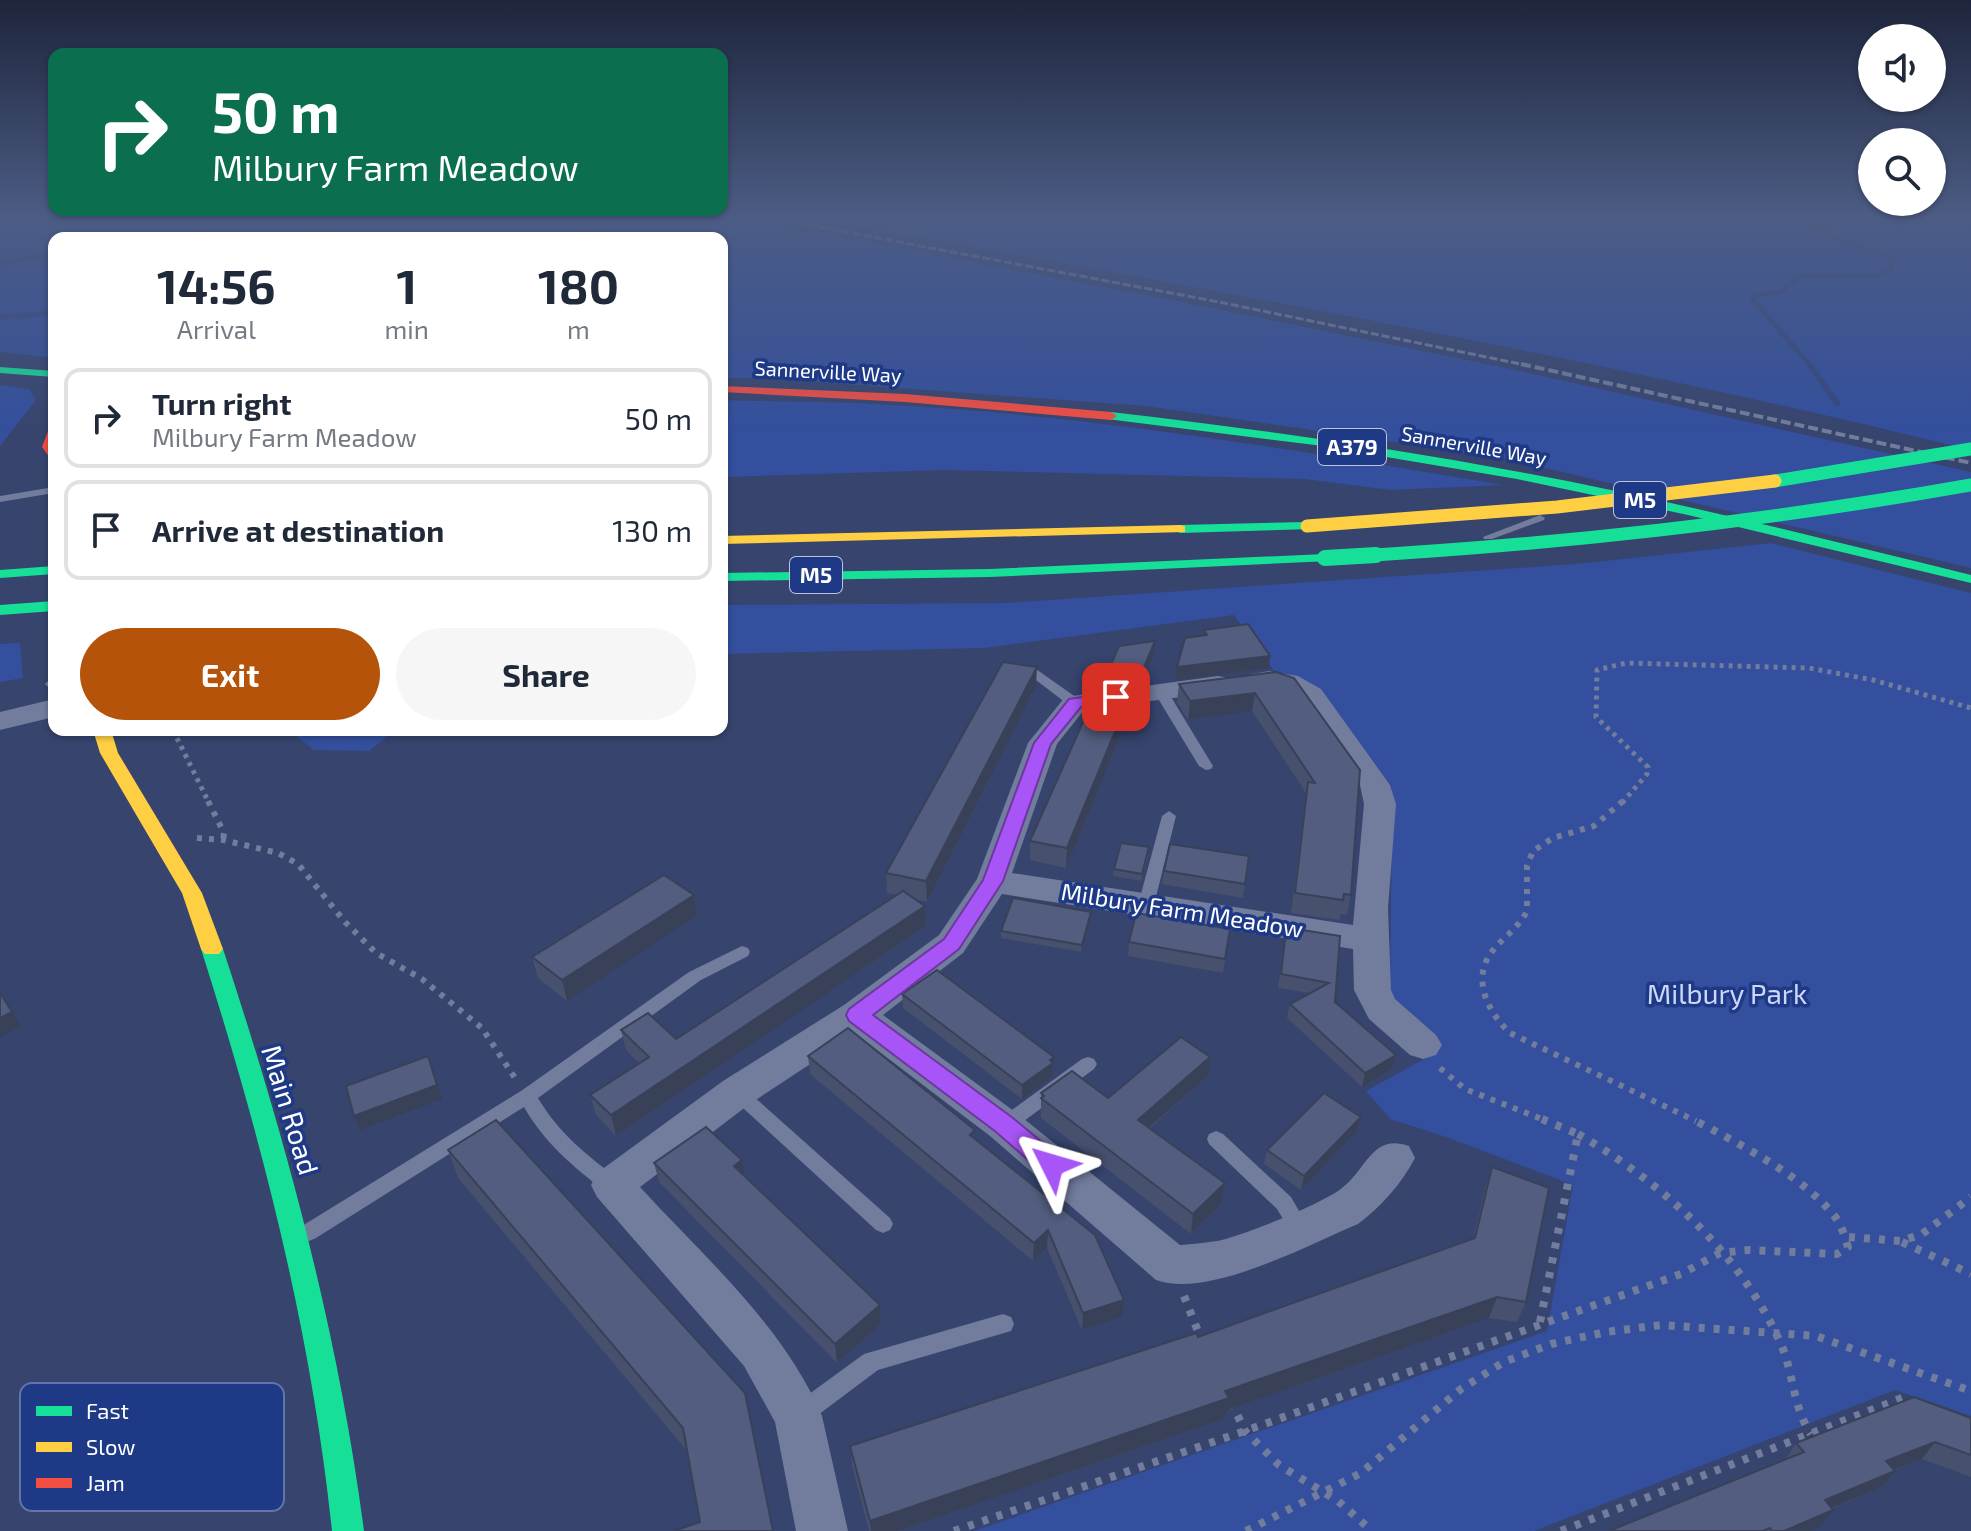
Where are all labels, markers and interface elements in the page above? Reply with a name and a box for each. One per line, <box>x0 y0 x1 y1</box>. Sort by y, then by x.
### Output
map controls <box>1858 24 1946 216</box>
button: sound <box>1858 24 1946 112</box>
text: 50 m <box>212 77 340 144</box>
icon: right <box>80 80 184 184</box>
button: search <box>1858 128 1946 216</box>
text: Milbury Farm Meadow <box>212 145 579 188</box>
text: 14:56 <box>157 256 276 314</box>
text: 1 <box>396 256 417 314</box>
text: 180 <box>538 256 619 314</box>
text: Arrival <box>177 313 256 344</box>
text: min <box>385 313 429 344</box>
text: m <box>567 313 590 344</box>
street label: Sannerville Way <box>754 355 902 387</box>
text: Turn right <box>152 385 292 421</box>
icon: right <box>84 396 128 440</box>
text: 50 m <box>625 400 692 436</box>
street label: Sannerville Way <box>1400 420 1549 470</box>
text: Milbury Farm Meadow <box>152 421 417 452</box>
road number: A379 <box>1318 429 1386 465</box>
road number: M5 <box>1614 482 1666 518</box>
icon: arrive <box>84 508 128 552</box>
text: Arrive at destination <box>152 512 444 548</box>
text: 130 m <box>612 512 692 548</box>
road number: M5 <box>790 557 842 593</box>
button: Exit <box>80 628 380 720</box>
button: Share <box>396 628 696 720</box>
pin <box>1082 663 1150 731</box>
icon: arrive <box>1094 675 1138 719</box>
street label: Milbury Farm Meadow <box>1059 876 1305 943</box>
park label: Milbury Park <box>1647 976 1807 1010</box>
street label: Main Road <box>255 1041 327 1179</box>
position arrow <box>1010 1123 1094 1207</box>
legend <box>20 1383 284 1511</box>
text: Fast <box>86 1397 129 1423</box>
text: Slow <box>86 1433 135 1459</box>
text: Jam <box>86 1469 125 1495</box>

